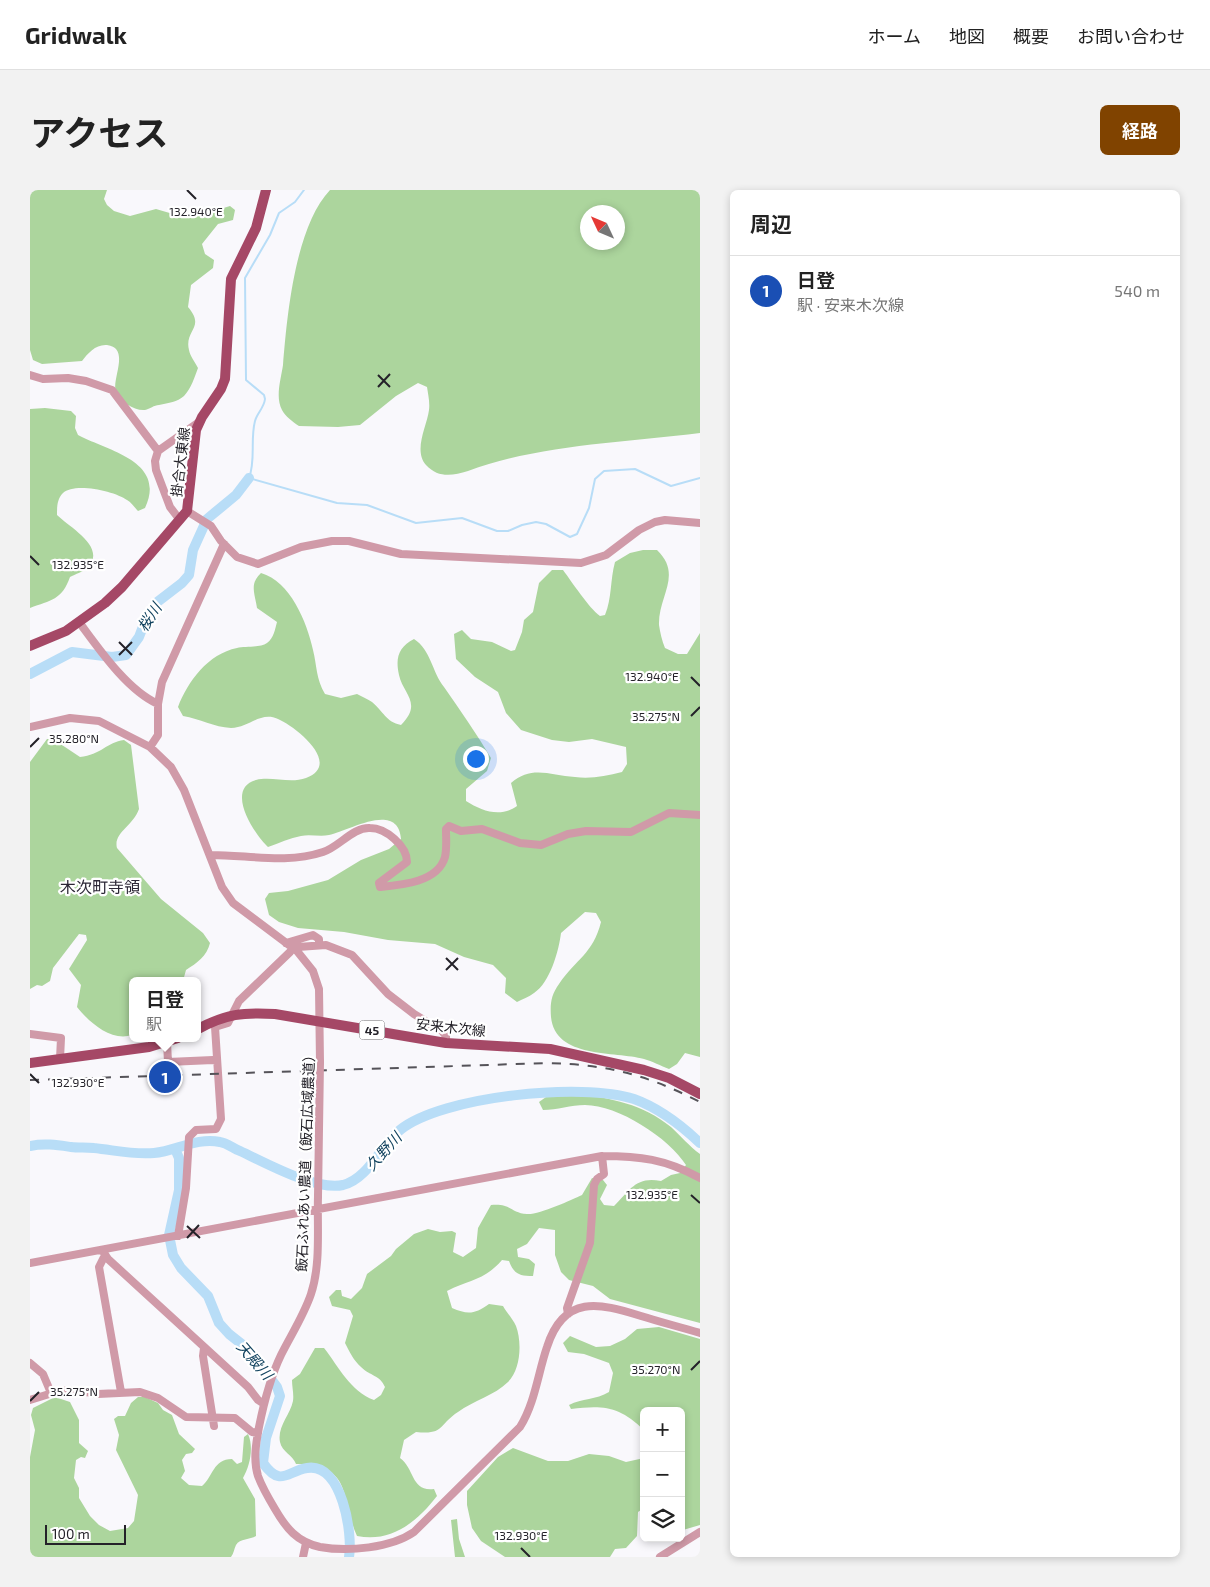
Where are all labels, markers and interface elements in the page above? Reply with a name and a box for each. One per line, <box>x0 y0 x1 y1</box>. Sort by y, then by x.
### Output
text: Gridwalk <box>25 20 127 49</box>
text: ホーム <box>868 25 921 47</box>
text: 地図 <box>949 25 985 47</box>
text: 概要 <box>1013 25 1049 47</box>
text: お問い合わせ <box>1077 25 1185 47</box>
button: 経路 <box>1100 105 1180 155</box>
text: アクセス <box>30 111 168 153</box>
text: 132.940°E <box>169 204 223 218</box>
north arrow <box>580 205 625 250</box>
text: 周辺 <box>750 211 792 236</box>
text: 日登 <box>797 268 835 291</box>
text: 1 <box>763 281 769 300</box>
text: 540 m <box>1114 281 1160 300</box>
text: 駅 · 安来木次線 <box>797 295 904 314</box>
street label: 掛合大東線 <box>167 426 193 498</box>
text: 132.935°E <box>52 557 104 571</box>
water label: 桜川 <box>133 598 166 634</box>
text: 132.940°E <box>625 669 679 683</box>
text: 35.275°N <box>632 709 680 723</box>
text: 35.280°N <box>49 731 99 745</box>
your location <box>463 746 489 772</box>
district label: 木次町寺領 <box>60 877 140 896</box>
popup <box>129 977 201 1042</box>
text: 日登 <box>146 987 184 1010</box>
text: 駅 <box>146 1014 162 1033</box>
street label: 安来木次線 <box>415 1015 487 1039</box>
road number: 45 <box>360 1020 384 1040</box>
street label: 飯石ふれあい農道（飯石広域農道） <box>293 1048 317 1272</box>
pin: 1 <box>149 1058 181 1096</box>
text: 132.930°E <box>52 1075 105 1089</box>
water label: 久野川 <box>361 1127 406 1174</box>
text: 132.935°E <box>626 1187 678 1201</box>
water label: 天殿川 <box>233 1337 278 1384</box>
text: 35.270°N <box>632 1362 680 1376</box>
text: 35.275°N <box>50 1384 98 1398</box>
map controls <box>640 1407 685 1542</box>
button: + <box>640 1407 685 1452</box>
button: − <box>640 1452 685 1497</box>
button: layers <box>640 1497 685 1542</box>
scale bar <box>45 1522 126 1545</box>
text: 100 m <box>52 1525 90 1542</box>
text: 132.930°E <box>495 1528 548 1542</box>

